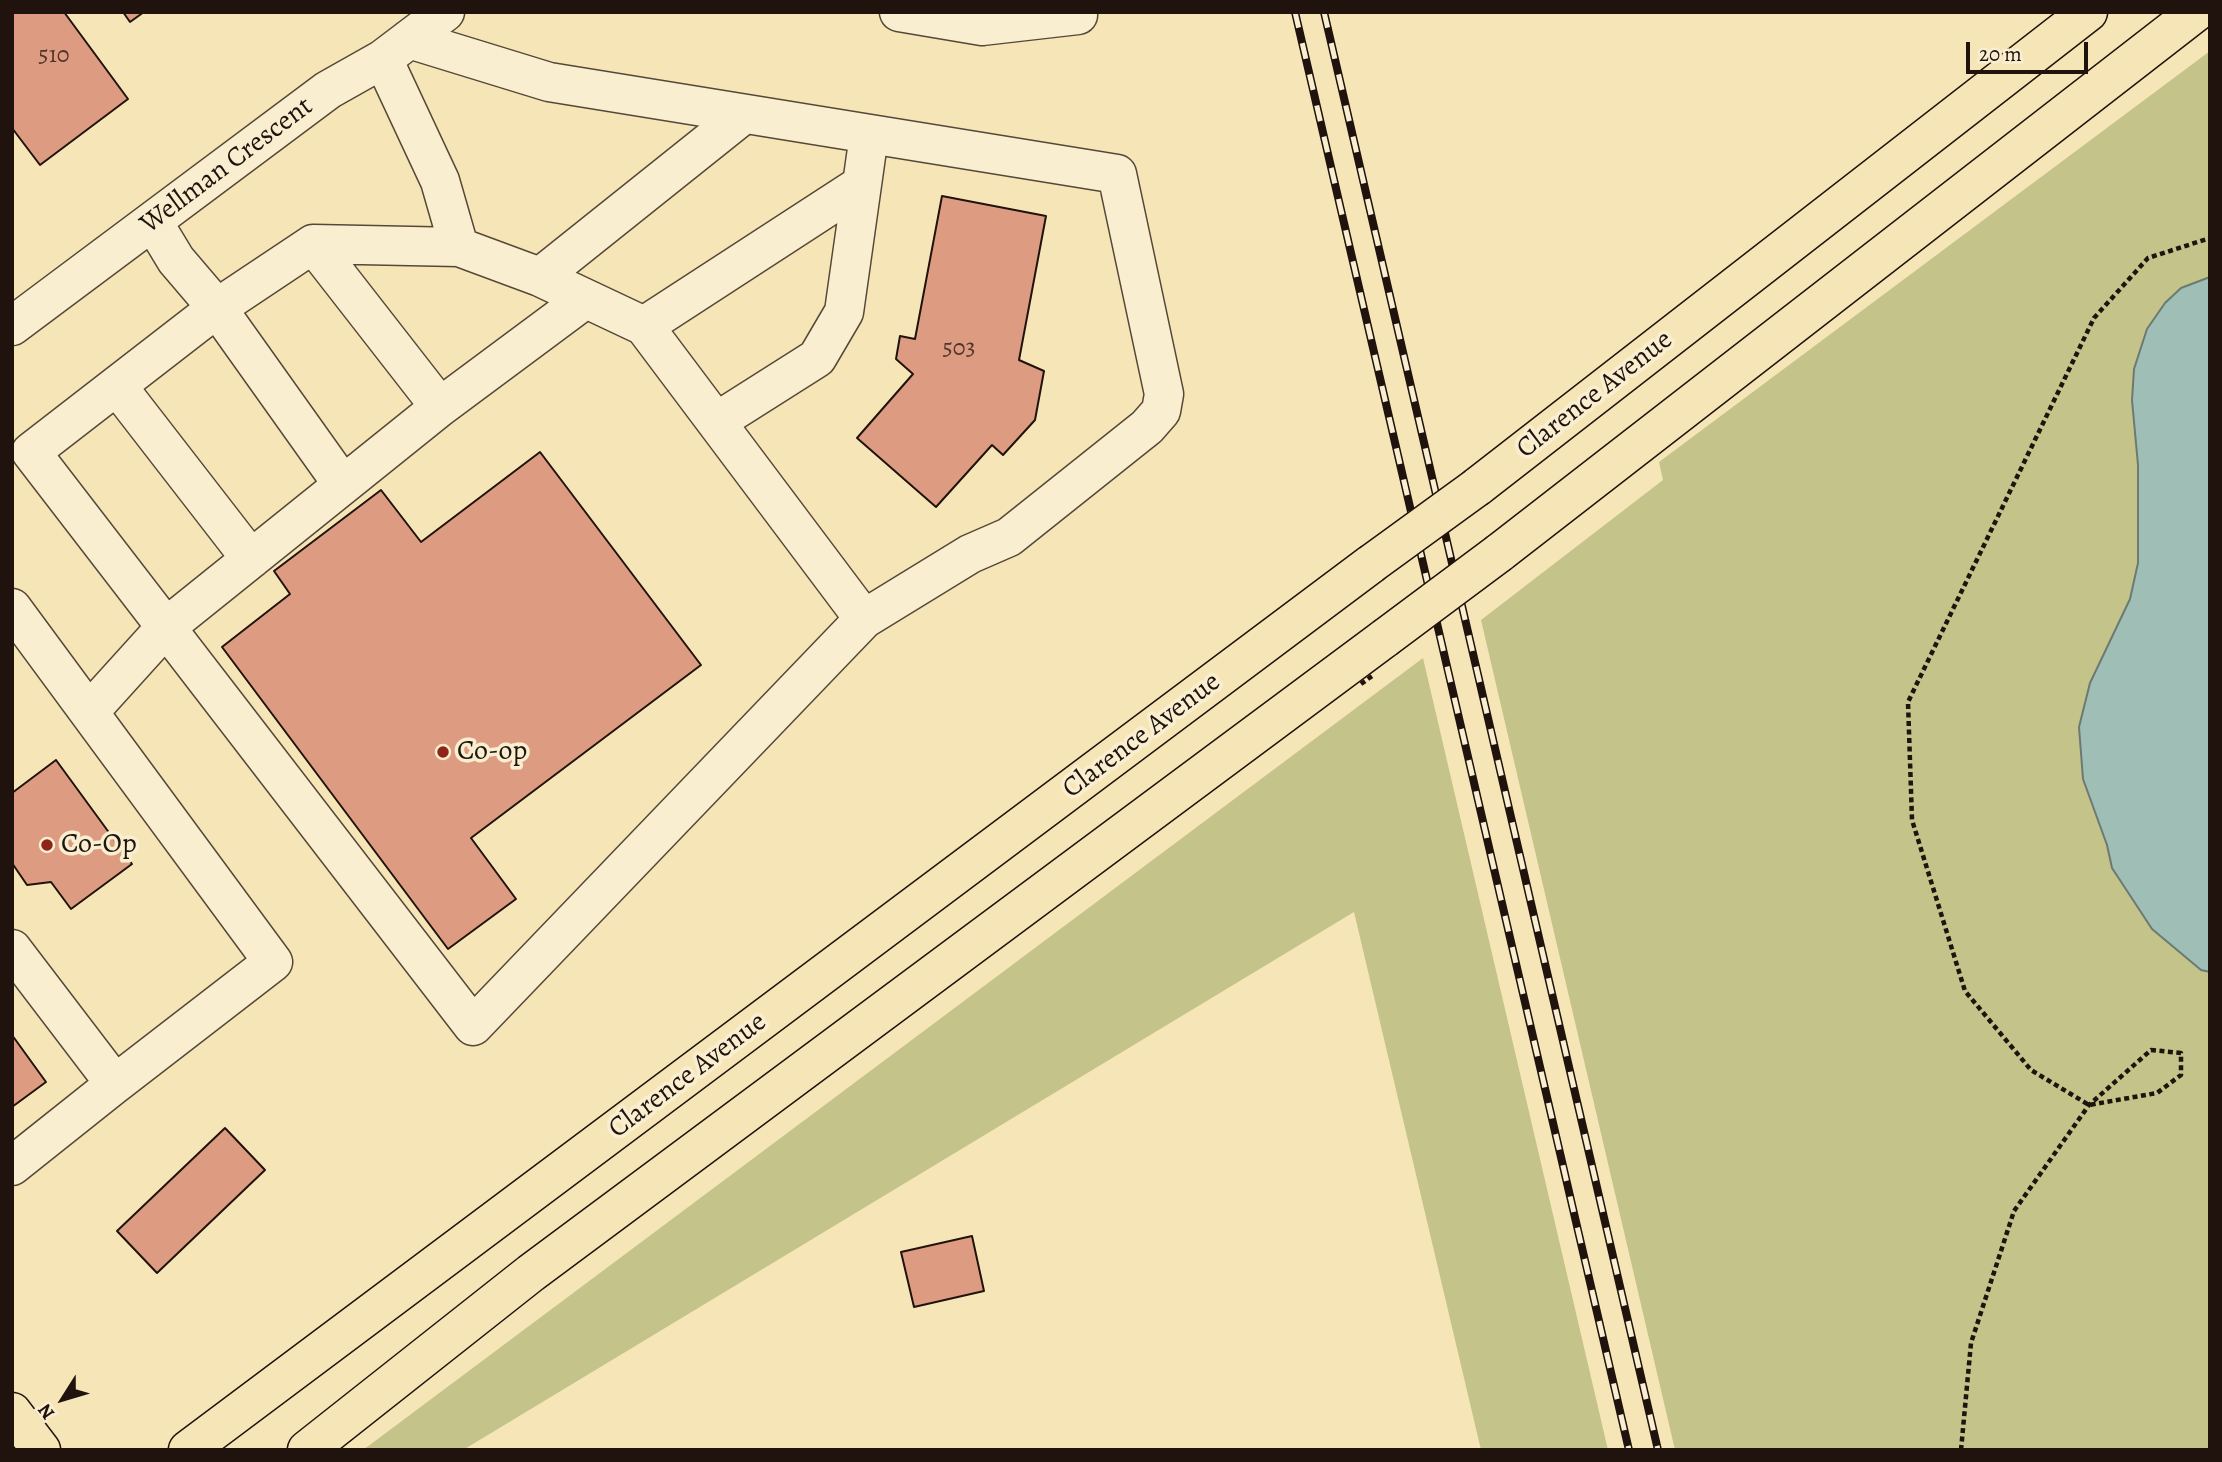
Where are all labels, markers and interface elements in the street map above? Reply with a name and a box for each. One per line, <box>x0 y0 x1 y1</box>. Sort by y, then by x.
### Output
scale bar <box>1970 28 2092 72</box>
text: 20 m <box>1979 40 2022 68</box>
house number: 510 <box>38 42 70 70</box>
street label: Wellman Crescent <box>134 90 320 242</box>
street label: Clarence Avenue <box>1510 324 1680 466</box>
house number: 503 <box>942 335 976 363</box>
street label: Clarence Avenue <box>1057 666 1227 806</box>
place label: Co-op <box>457 735 527 769</box>
marker: Co-op <box>435 744 451 760</box>
place label: Co-Op <box>61 828 137 862</box>
marker: Co-Op <box>39 837 55 853</box>
street label: Clarence Avenue <box>603 1006 773 1146</box>
north arrow <box>28 1364 98 1434</box>
text: N <box>32 1398 61 1425</box>

